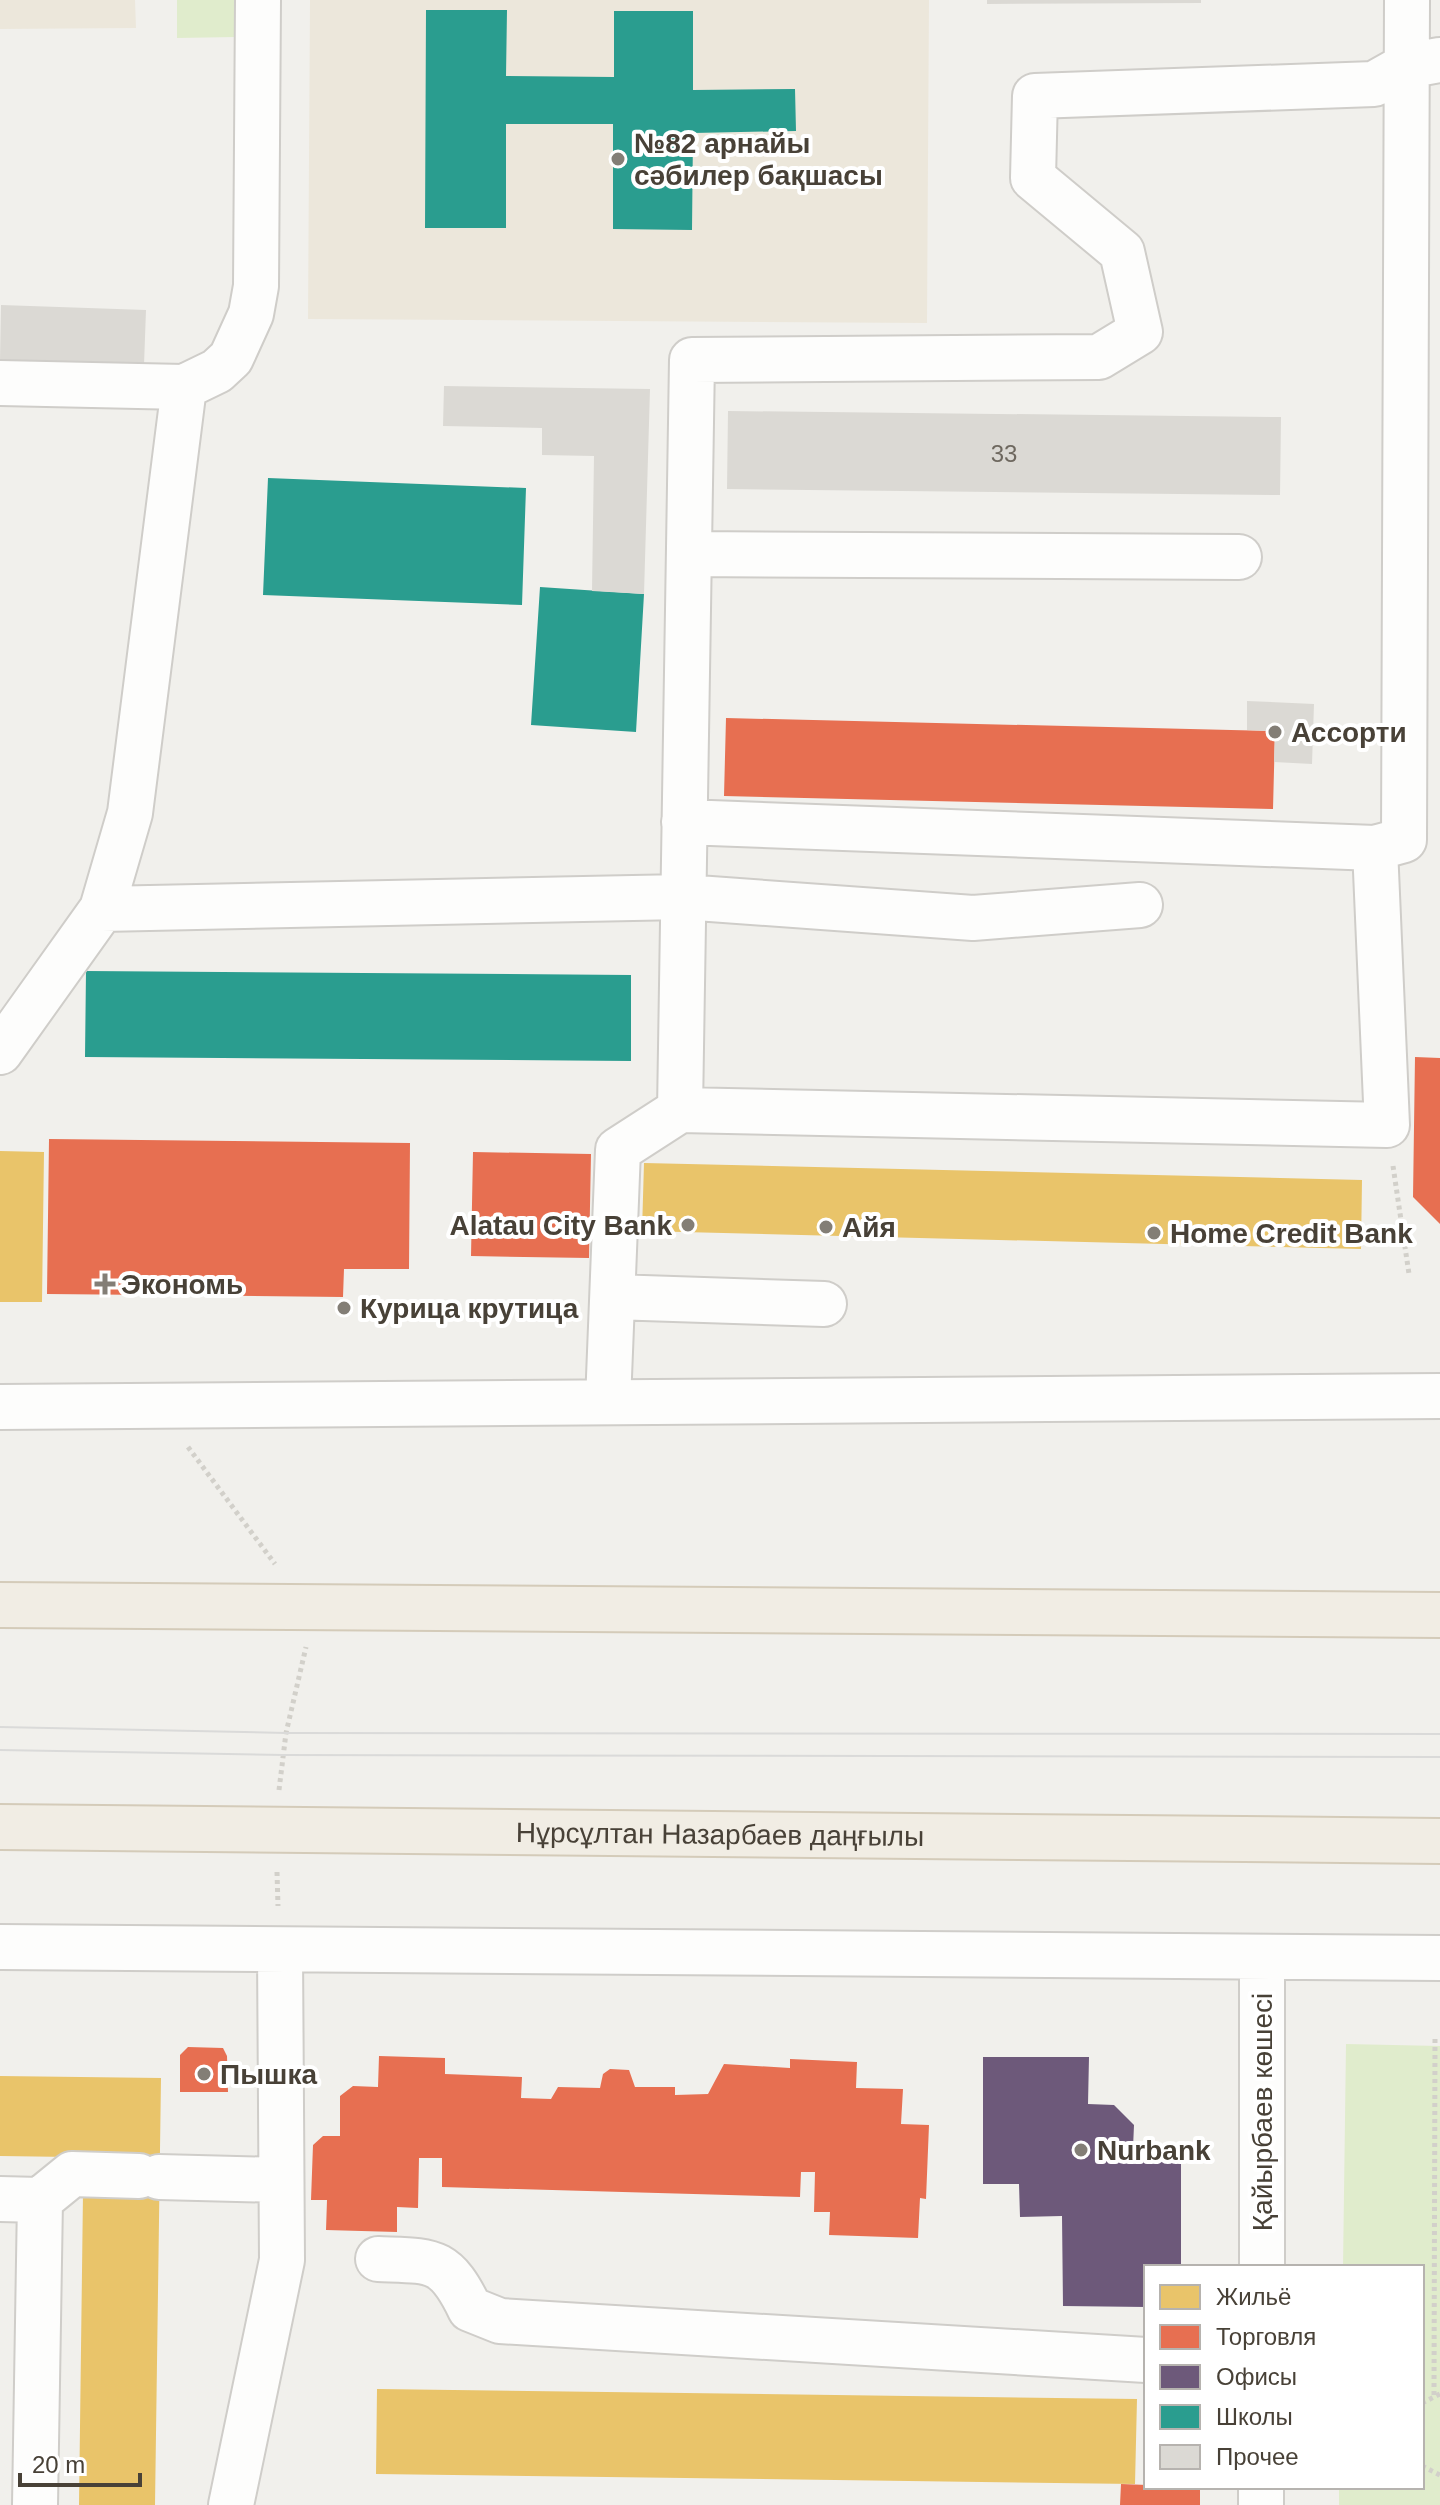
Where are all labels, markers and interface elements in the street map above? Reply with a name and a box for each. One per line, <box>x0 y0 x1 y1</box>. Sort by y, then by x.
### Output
place label: №82 арнайы сәбилер бақшасы <box>634 128 883 191</box>
marker: №82 арнайы сәбилер бақшасы <box>609 150 627 168</box>
house number: 33 <box>991 440 1017 467</box>
place label: Ассорти <box>1291 717 1407 748</box>
marker: Ассорти <box>1266 723 1284 741</box>
place label: Alatau City Bank <box>450 1210 672 1241</box>
place label: Айя <box>842 1212 896 1243</box>
marker: Alatau City Bank <box>679 1216 697 1234</box>
marker: Айя <box>817 1218 835 1236</box>
place label: Home Credit Bank <box>1170 1218 1413 1249</box>
marker: Home Credit Bank <box>1145 1224 1163 1242</box>
place label: Экономь <box>121 1269 243 1300</box>
marker: Экономь <box>96 1275 114 1293</box>
place label: Курица крутица <box>360 1293 579 1324</box>
marker: Курица крутица <box>335 1299 353 1317</box>
street label: Нұрсұлтан Назарбаев даңғылы <box>516 1817 924 1851</box>
street label: Қайырбаев көшесі <box>1247 1993 1278 2231</box>
place label: Пышка <box>220 2059 317 2090</box>
marker: Пышка <box>195 2065 213 2083</box>
place label: Nurbank <box>1097 2135 1211 2166</box>
marker: Nurbank <box>1072 2141 1090 2159</box>
legend <box>1144 2265 1424 2489</box>
text: Жильё <box>1216 2283 1291 2310</box>
text: Торговля <box>1216 2323 1316 2350</box>
text: Офисы <box>1216 2363 1297 2390</box>
text: Школы <box>1216 2403 1293 2430</box>
scale bar <box>20 2437 140 2487</box>
text: Прочее <box>1216 2443 1299 2470</box>
text: 20 m <box>32 2451 85 2478</box>

